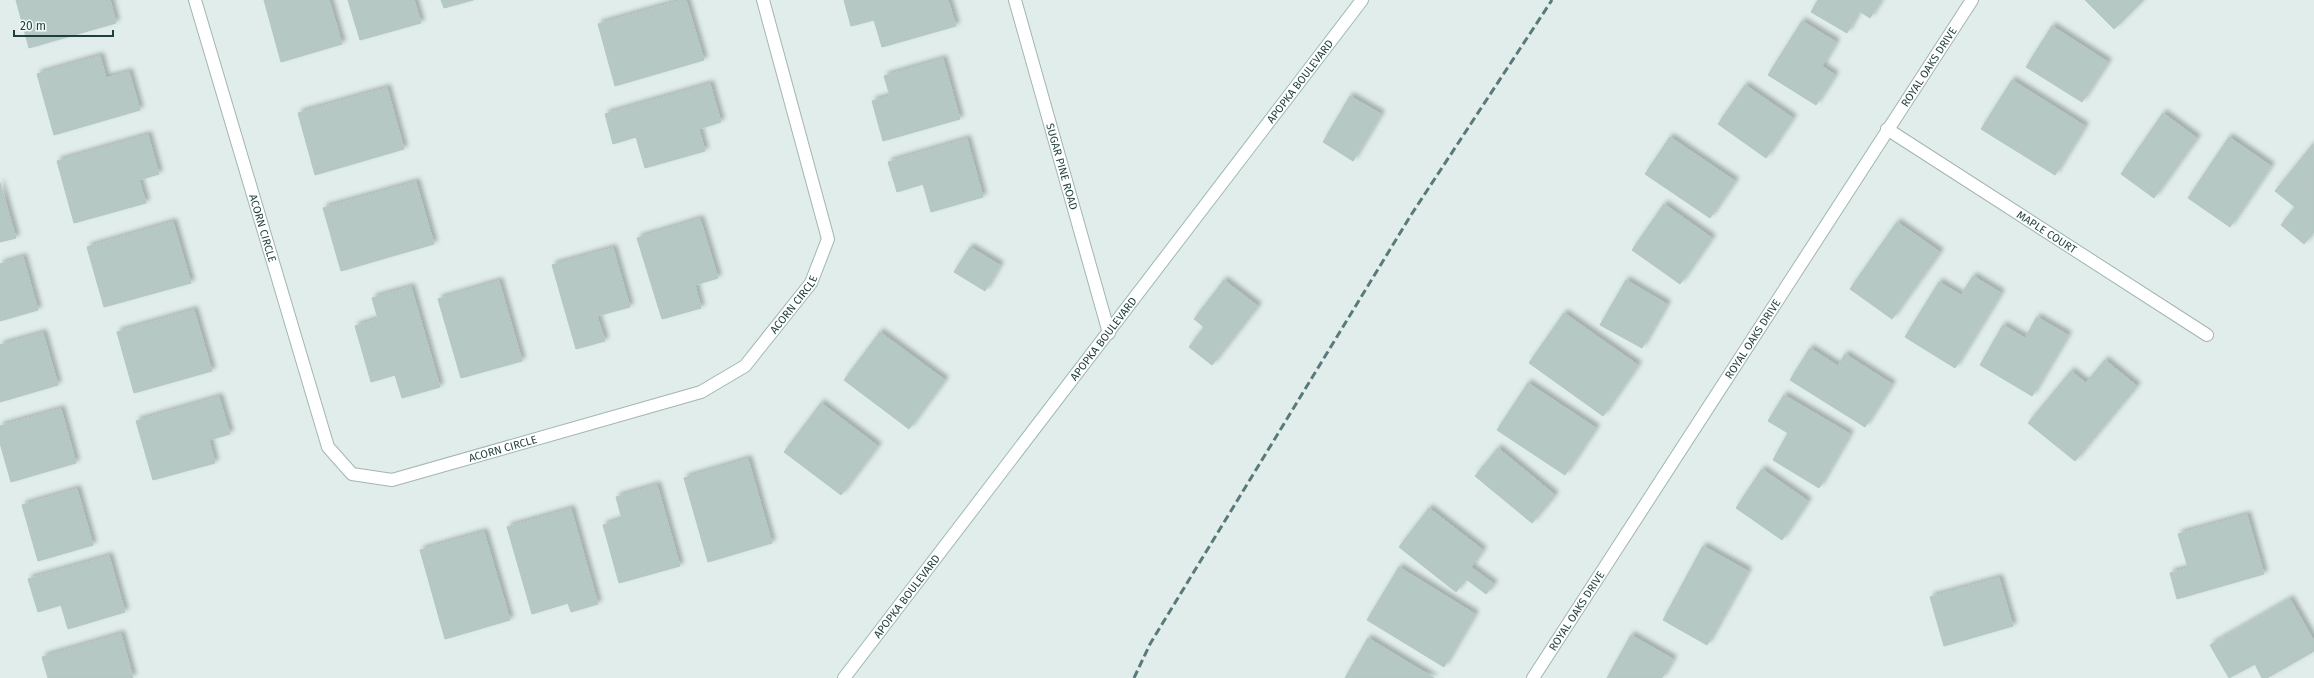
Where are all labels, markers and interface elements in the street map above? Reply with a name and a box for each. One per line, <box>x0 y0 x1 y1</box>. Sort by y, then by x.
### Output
scale bar <box>14 12 113 38</box>
text: 20 m <box>20 19 46 33</box>
street label: ROYAL OAKS DRIVE <box>1899 25 1960 109</box>
street label: APOPKA BOULEVARD <box>1264 37 1336 126</box>
street label: SUGAR PINE ROAD <box>1043 122 1080 212</box>
street label: ACORN CIRCLE <box>246 193 279 264</box>
street label: MAPLE COURT <box>2014 208 2079 256</box>
street label: ACORN CIRCLE <box>767 273 820 336</box>
street label: APOPKA BOULEVARD <box>1068 295 1140 383</box>
street label: ROYAL OAKS DRIVE <box>1722 297 1784 381</box>
street label: ACORN CIRCLE <box>467 433 539 465</box>
street label: APOPKA BOULEVARD <box>871 552 943 641</box>
street label: ROYAL OAKS DRIVE <box>1546 569 1607 653</box>

